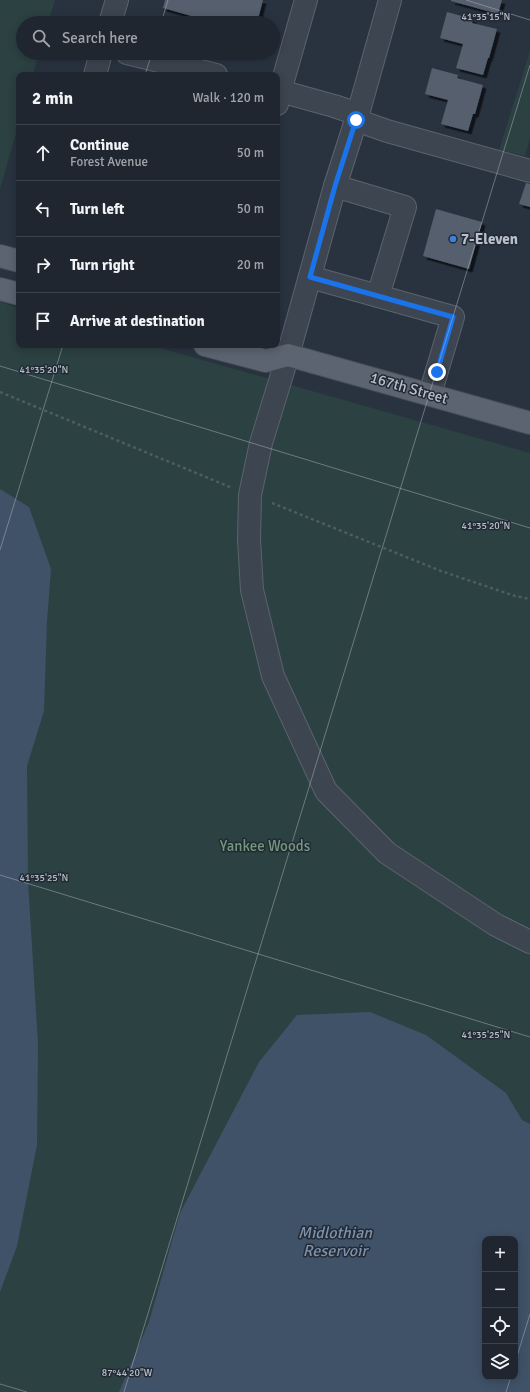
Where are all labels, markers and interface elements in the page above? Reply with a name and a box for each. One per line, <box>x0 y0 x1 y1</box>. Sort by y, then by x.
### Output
text: 41°35'15"N <box>462 11 510 23</box>
search box <box>16 16 280 60</box>
icon: search <box>30 27 52 49</box>
text: Search here <box>62 29 138 47</box>
text: 2 min <box>32 88 73 109</box>
text: Walk · 120 m <box>193 90 264 106</box>
route start <box>347 111 365 129</box>
text: Continue <box>70 136 129 154</box>
icon: ahead <box>32 142 54 164</box>
text: 50 m <box>237 145 264 161</box>
text: Forest Avenue <box>70 154 148 170</box>
icon: left <box>32 198 54 220</box>
text: Turn left <box>70 200 124 218</box>
text: 50 m <box>237 201 264 217</box>
place label: 7-Eleven <box>461 230 518 248</box>
marker: 7-Eleven <box>448 234 458 244</box>
icon: right <box>32 254 54 276</box>
text: Turn right <box>70 256 135 274</box>
text: 20 m <box>237 257 264 273</box>
icon: arrive <box>32 310 54 332</box>
text: Arrive at destination <box>70 312 205 330</box>
route end <box>428 363 446 381</box>
text: 41°35'20"N <box>20 364 68 376</box>
street label: 167th Street <box>368 368 450 408</box>
text: 41°35'20"N <box>462 520 510 532</box>
park label: Yankee Woods <box>220 837 311 855</box>
text: 41°35'25"N <box>20 872 68 884</box>
text: 41°35'25"N <box>462 1029 510 1041</box>
water label: Midlothian Reservoir <box>298 1223 373 1261</box>
map controls <box>482 1236 518 1380</box>
button: + <box>482 1236 518 1272</box>
button: − <box>482 1272 518 1308</box>
button: locate <box>482 1308 518 1344</box>
button: layers <box>482 1344 518 1380</box>
text: 87°44'20"W <box>102 1367 153 1379</box>

